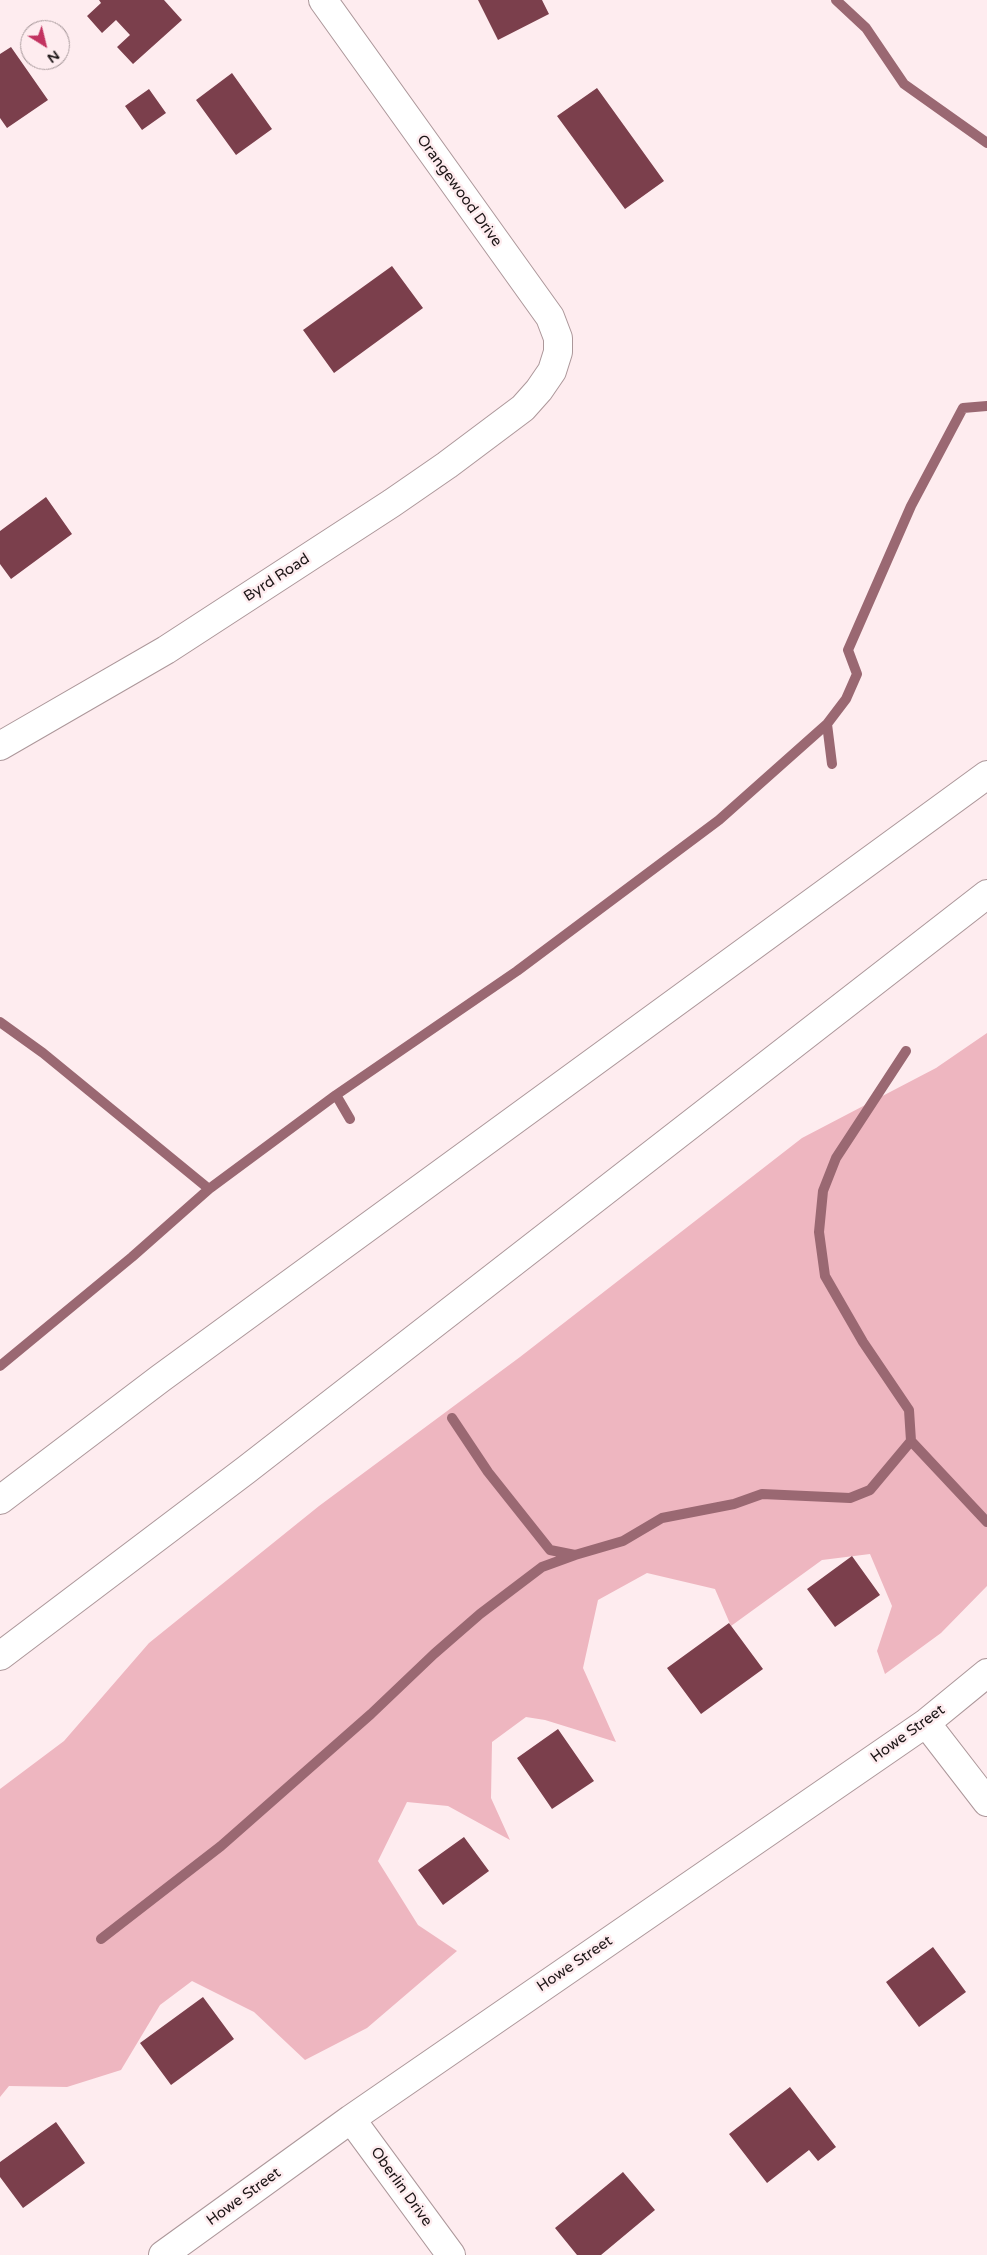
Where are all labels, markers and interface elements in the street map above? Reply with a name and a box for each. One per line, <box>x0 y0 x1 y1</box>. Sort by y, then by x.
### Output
north arrow <box>20 20 70 70</box>
text: N <box>44 47 63 67</box>
street label: Orangewood Drive <box>412 132 506 250</box>
street label: Byrd Road <box>241 550 313 606</box>
street label: Howe Street <box>867 1701 949 1767</box>
street label: Howe Street <box>534 1932 616 1996</box>
street label: Oberlin Drive <box>366 2144 436 2230</box>
street label: Howe Street <box>203 2164 285 2230</box>

